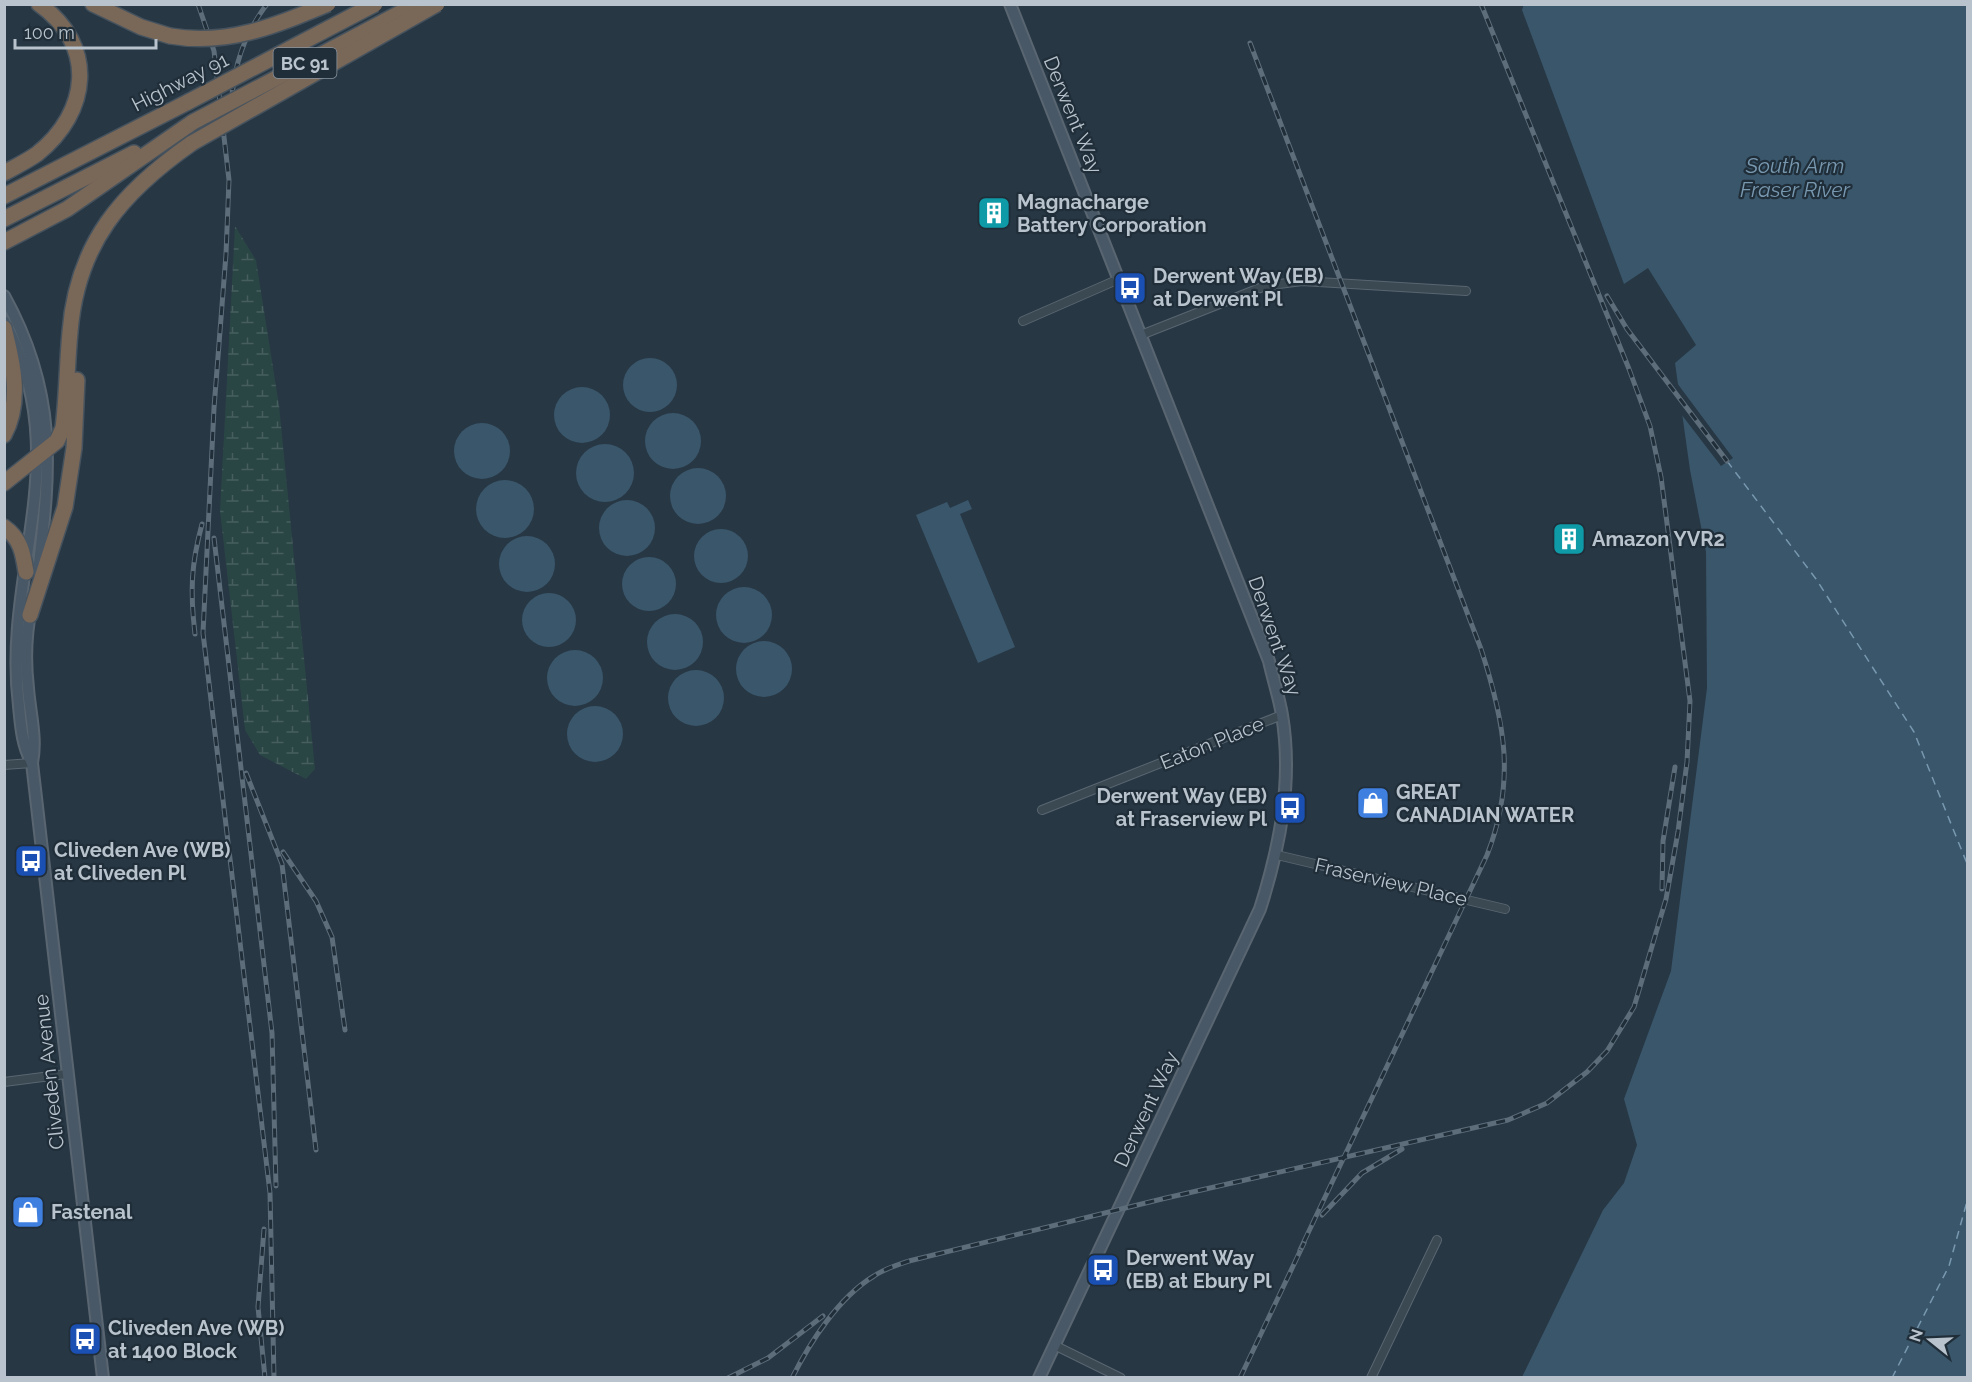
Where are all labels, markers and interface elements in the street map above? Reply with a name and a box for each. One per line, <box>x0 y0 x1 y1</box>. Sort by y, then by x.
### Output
scale bar <box>15 12 156 50</box>
text: 100 m <box>24 22 75 43</box>
street label: Highway 91 <box>128 47 233 117</box>
road number: BC 91 <box>274 48 336 78</box>
street label: Derwent Way <box>1039 53 1108 177</box>
water label: South Arm Fraser River <box>1740 153 1851 202</box>
place label: Magnacharge Battery Corporation <box>1017 190 1207 237</box>
building icon: Magnacharge Battery Corporation <box>976 195 1012 231</box>
place label: Derwent Way (EB) at Derwent Pl <box>1153 264 1324 311</box>
bus stop icon: Derwent Way (EB) at Derwent Pl <box>1112 270 1148 306</box>
building icon: Amazon YVR2 <box>1551 521 1587 557</box>
place label: Amazon YVR2 <box>1592 527 1725 551</box>
street label: Derwent Way <box>1243 573 1307 699</box>
street label: Eaton Place <box>1157 711 1268 775</box>
place label: GREAT CANADIAN WATER <box>1396 780 1574 827</box>
place label: Derwent Way (EB) at Fraserview Pl <box>1096 784 1268 831</box>
shop icon: GREAT CANADIAN WATER <box>1355 785 1391 821</box>
bus stop icon: Derwent Way (EB) at Fraserview Pl <box>1272 790 1308 826</box>
place label: Cliveden Ave (WB) at Cliveden Pl <box>54 838 230 885</box>
bus stop icon: Cliveden Ave (WB) at Cliveden Pl <box>13 843 49 879</box>
street label: Fraserview Place <box>1312 853 1470 911</box>
street label: Cliveden Avenue <box>29 993 69 1151</box>
street label: Derwent Way <box>1109 1047 1183 1171</box>
shop icon: Fastenal <box>10 1194 46 1230</box>
place label: Fastenal <box>51 1200 133 1224</box>
place label: Derwent Way (EB) at Ebury Pl <box>1126 1246 1272 1293</box>
bus stop icon: Derwent Way (EB) at Ebury Pl <box>1085 1252 1121 1288</box>
north arrow <box>1900 1310 1960 1370</box>
place label: Cliveden Ave (WB) at 1400 Block <box>108 1316 284 1363</box>
bus stop icon: Cliveden Ave (WB) at 1400 Block <box>67 1321 103 1357</box>
text: N <box>1905 1327 1927 1344</box>

